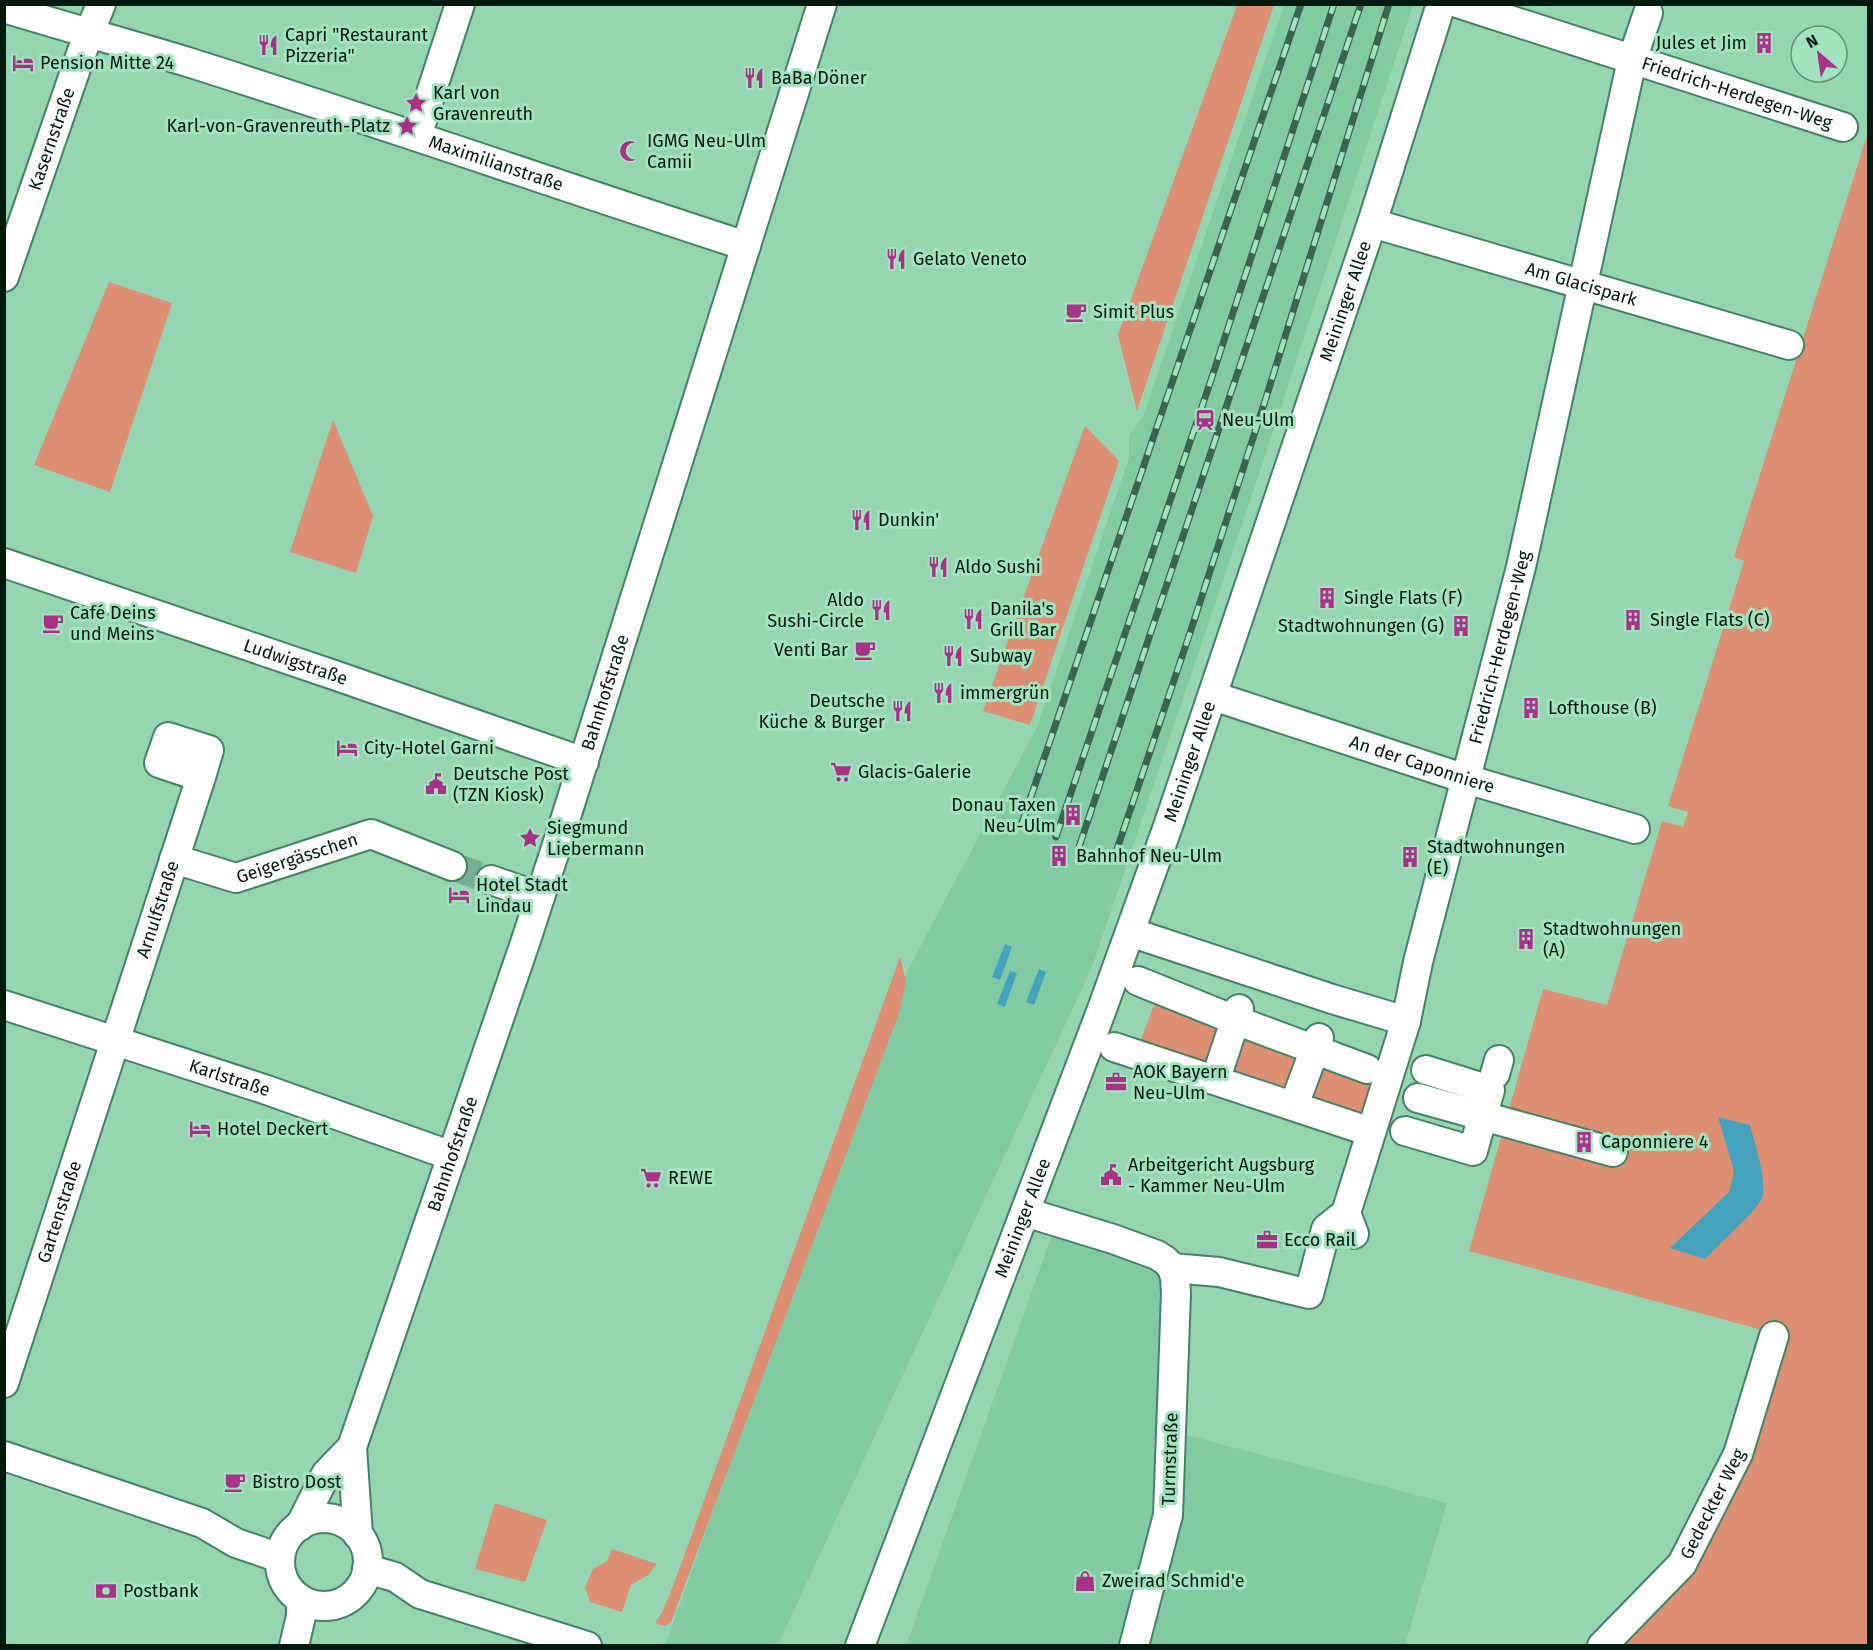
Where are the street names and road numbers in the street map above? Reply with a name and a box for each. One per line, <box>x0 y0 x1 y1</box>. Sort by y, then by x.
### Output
street label: Friedrich-Herdegen-Weg <box>1639 52 1836 134</box>
street label: Kasernstraße <box>24 85 80 193</box>
street label: Maximilianstraße <box>426 131 566 196</box>
street label: Meininger Allee <box>1315 238 1376 364</box>
street label: Am Glacispark <box>1523 257 1640 311</box>
street label: Friedrich-Herdegen-Weg <box>1464 548 1535 746</box>
street label: Bahnhofstraße <box>577 632 634 753</box>
street label: Ludwigstraße <box>241 634 351 690</box>
street label: Meininger Allee <box>1159 698 1220 825</box>
street label: An der Caponniere <box>1347 731 1497 798</box>
street label: Geigergässchen <box>233 828 361 888</box>
street label: Arnulfstraße <box>132 858 184 961</box>
street label: Karlstraße <box>186 1054 273 1101</box>
street label: Bahnhofstraße <box>423 1093 483 1215</box>
street label: Meininger Allee <box>990 1155 1055 1281</box>
street label: Gartenstraße <box>32 1158 86 1266</box>
street label: Turmstraße <box>1157 1412 1183 1506</box>
street label: Gedeckter Weg <box>1675 1444 1750 1563</box>

